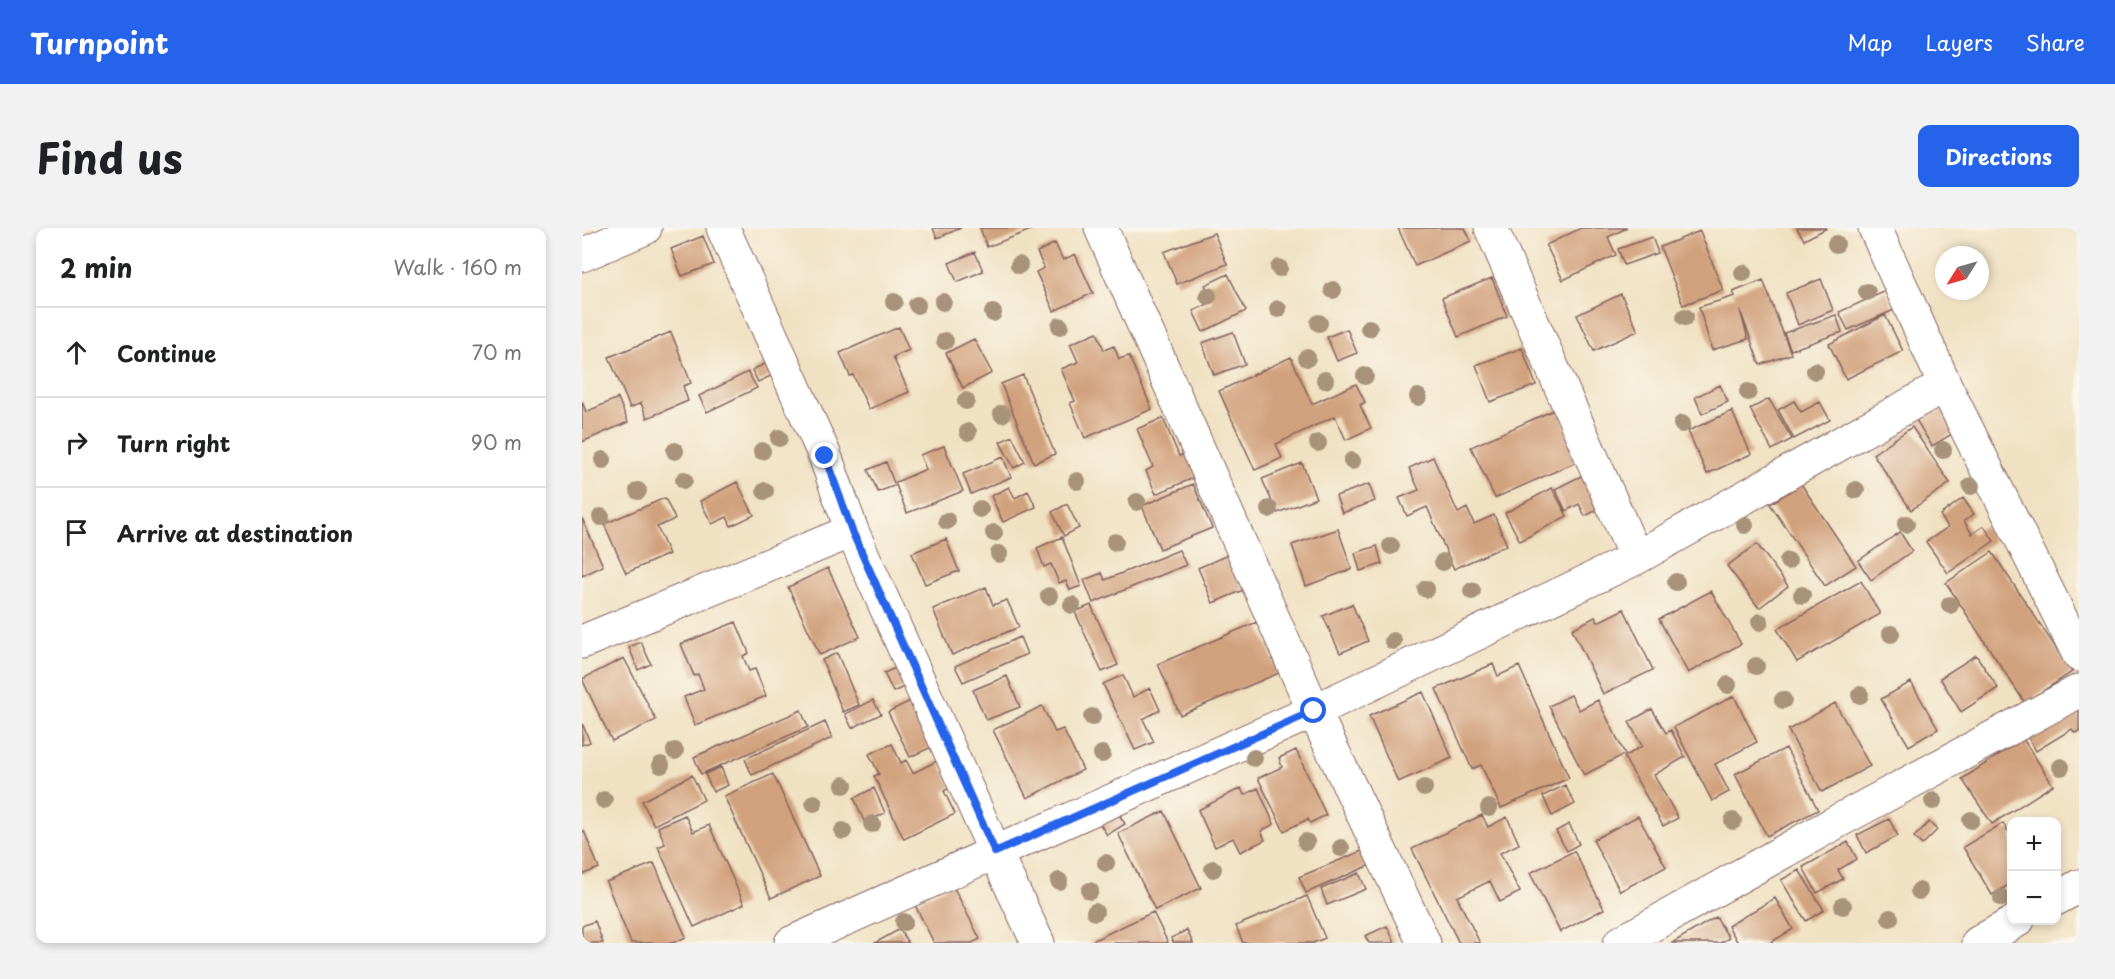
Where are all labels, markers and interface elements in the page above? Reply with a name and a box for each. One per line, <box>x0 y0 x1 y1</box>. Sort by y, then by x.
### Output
text: Turnpoint <box>30 21 169 64</box>
text: Map <box>1848 26 1892 58</box>
text: Layers <box>1925 26 1993 58</box>
text: Share <box>2026 26 2085 58</box>
text: Find us <box>36 125 183 188</box>
button: Directions <box>1918 125 2079 187</box>
north arrow <box>1935 246 1989 300</box>
text: 2 min <box>60 248 133 287</box>
text: Walk · 160 m <box>394 252 522 282</box>
icon: ahead <box>60 336 93 369</box>
text: Continue <box>117 336 216 369</box>
text: 70 m <box>472 337 522 367</box>
icon: right <box>60 426 93 459</box>
text: Turn right <box>117 426 230 459</box>
text: 90 m <box>471 427 522 457</box>
route end <box>811 442 837 468</box>
icon: arrive <box>60 516 93 549</box>
text: Arrive at destination <box>117 516 353 549</box>
route start <box>1300 697 1326 723</box>
map controls <box>2007 817 2061 925</box>
button: + <box>2007 817 2061 871</box>
button: − <box>2007 871 2061 925</box>

